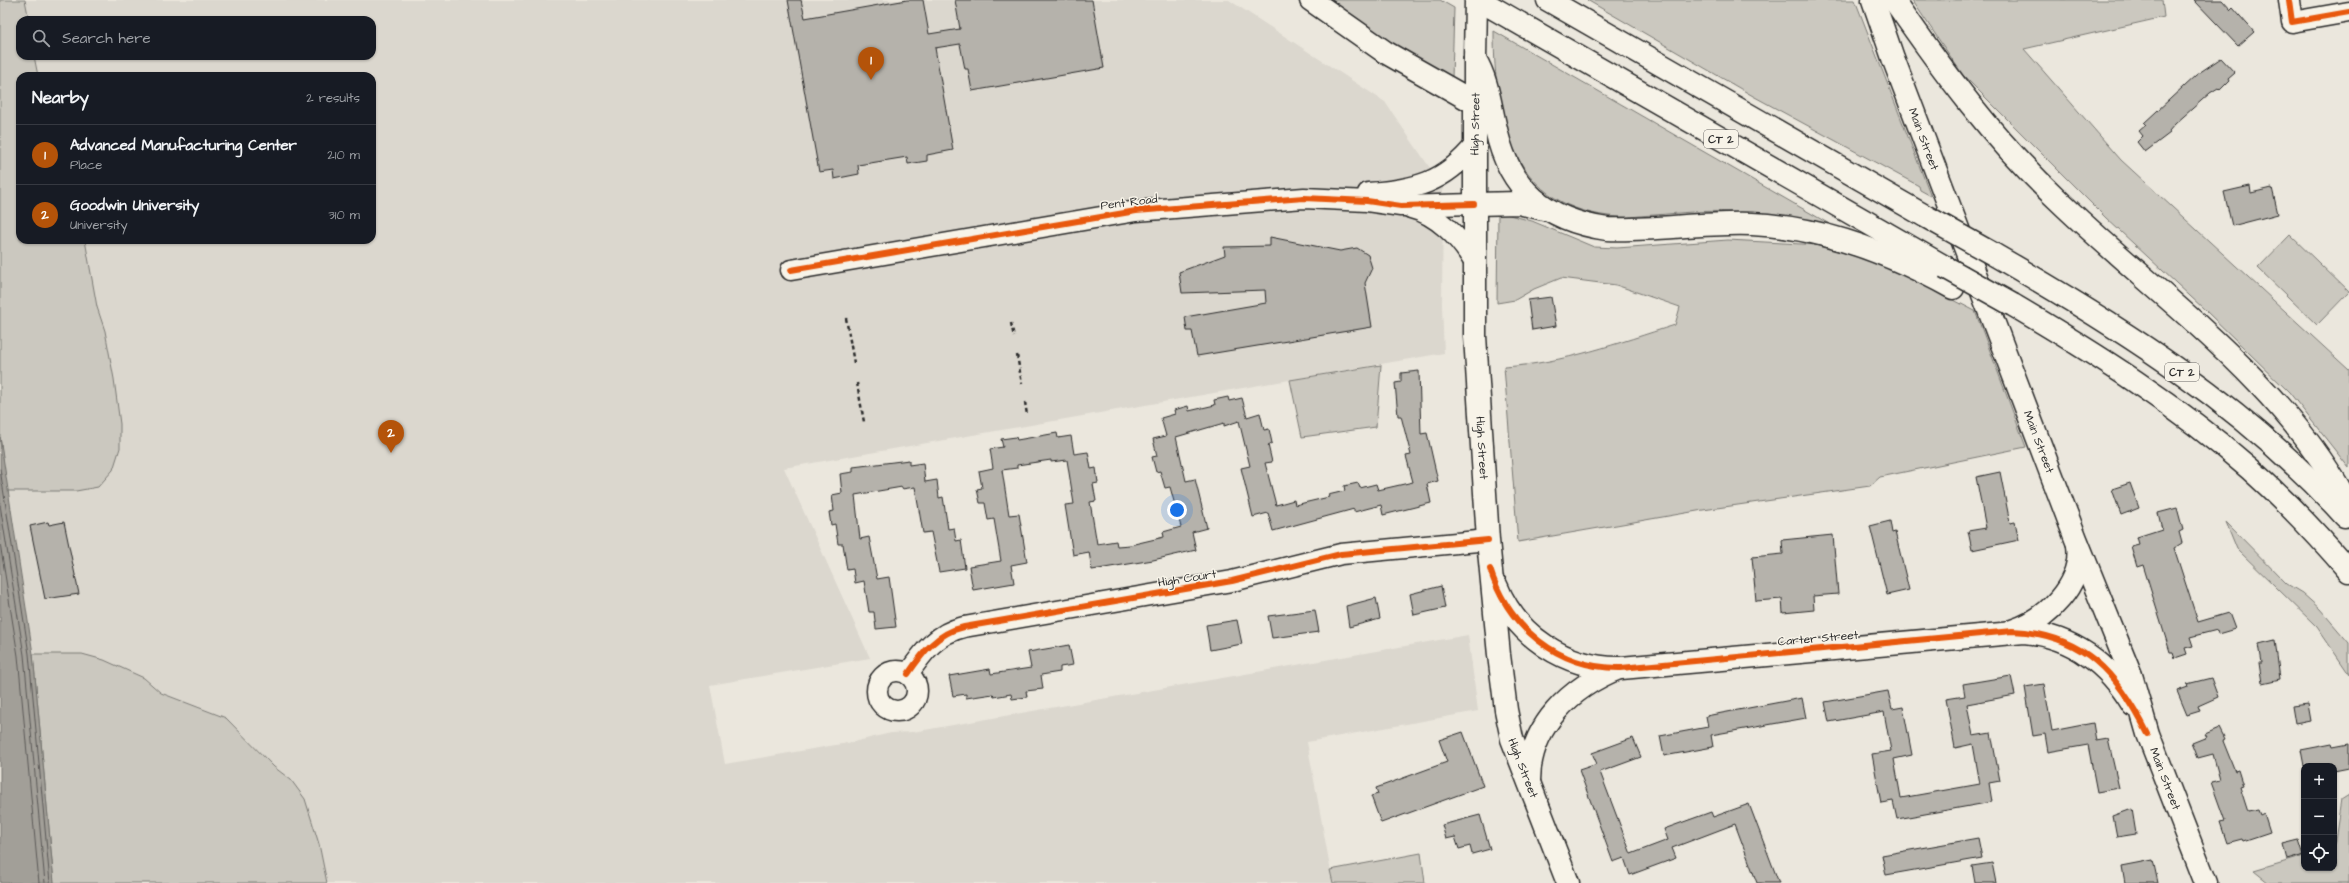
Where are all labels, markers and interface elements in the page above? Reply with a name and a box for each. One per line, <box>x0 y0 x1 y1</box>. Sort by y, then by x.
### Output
search box <box>16 16 376 60</box>
icon: search <box>30 27 52 49</box>
text: Search here <box>62 28 151 49</box>
pin: 1 <box>858 47 884 80</box>
text: Nearby <box>32 86 89 110</box>
text: 2 results <box>306 89 360 107</box>
street label: High Street <box>1466 92 1486 156</box>
street label: Main Street <box>1904 105 1943 173</box>
road number: CT 2 <box>1704 130 1738 148</box>
text: Advanced Manufacturing Center <box>70 135 297 156</box>
text: 1 <box>44 146 46 164</box>
text: 210 m <box>327 146 360 164</box>
text: Place <box>70 156 102 174</box>
street label: Pent Road <box>1100 191 1159 214</box>
text: Goodwin University <box>70 195 199 216</box>
text: 2 <box>41 206 49 224</box>
text: 310 m <box>328 206 360 224</box>
text: University <box>70 216 128 234</box>
road number: CT 2 <box>2165 363 2199 381</box>
street label: Main Street <box>2019 408 2058 476</box>
street label: High Street <box>1471 416 1492 480</box>
pin: 2 <box>378 420 404 453</box>
your location <box>1167 500 1187 520</box>
street label: High Court <box>1157 565 1218 592</box>
street label: Carter Street <box>1777 626 1859 650</box>
street label: High Street <box>1503 736 1542 801</box>
street label: Main Street <box>2145 745 2185 813</box>
map controls <box>2301 763 2337 871</box>
button: + <box>2301 763 2337 799</box>
button: − <box>2301 799 2337 835</box>
button: locate <box>2301 835 2337 871</box>

